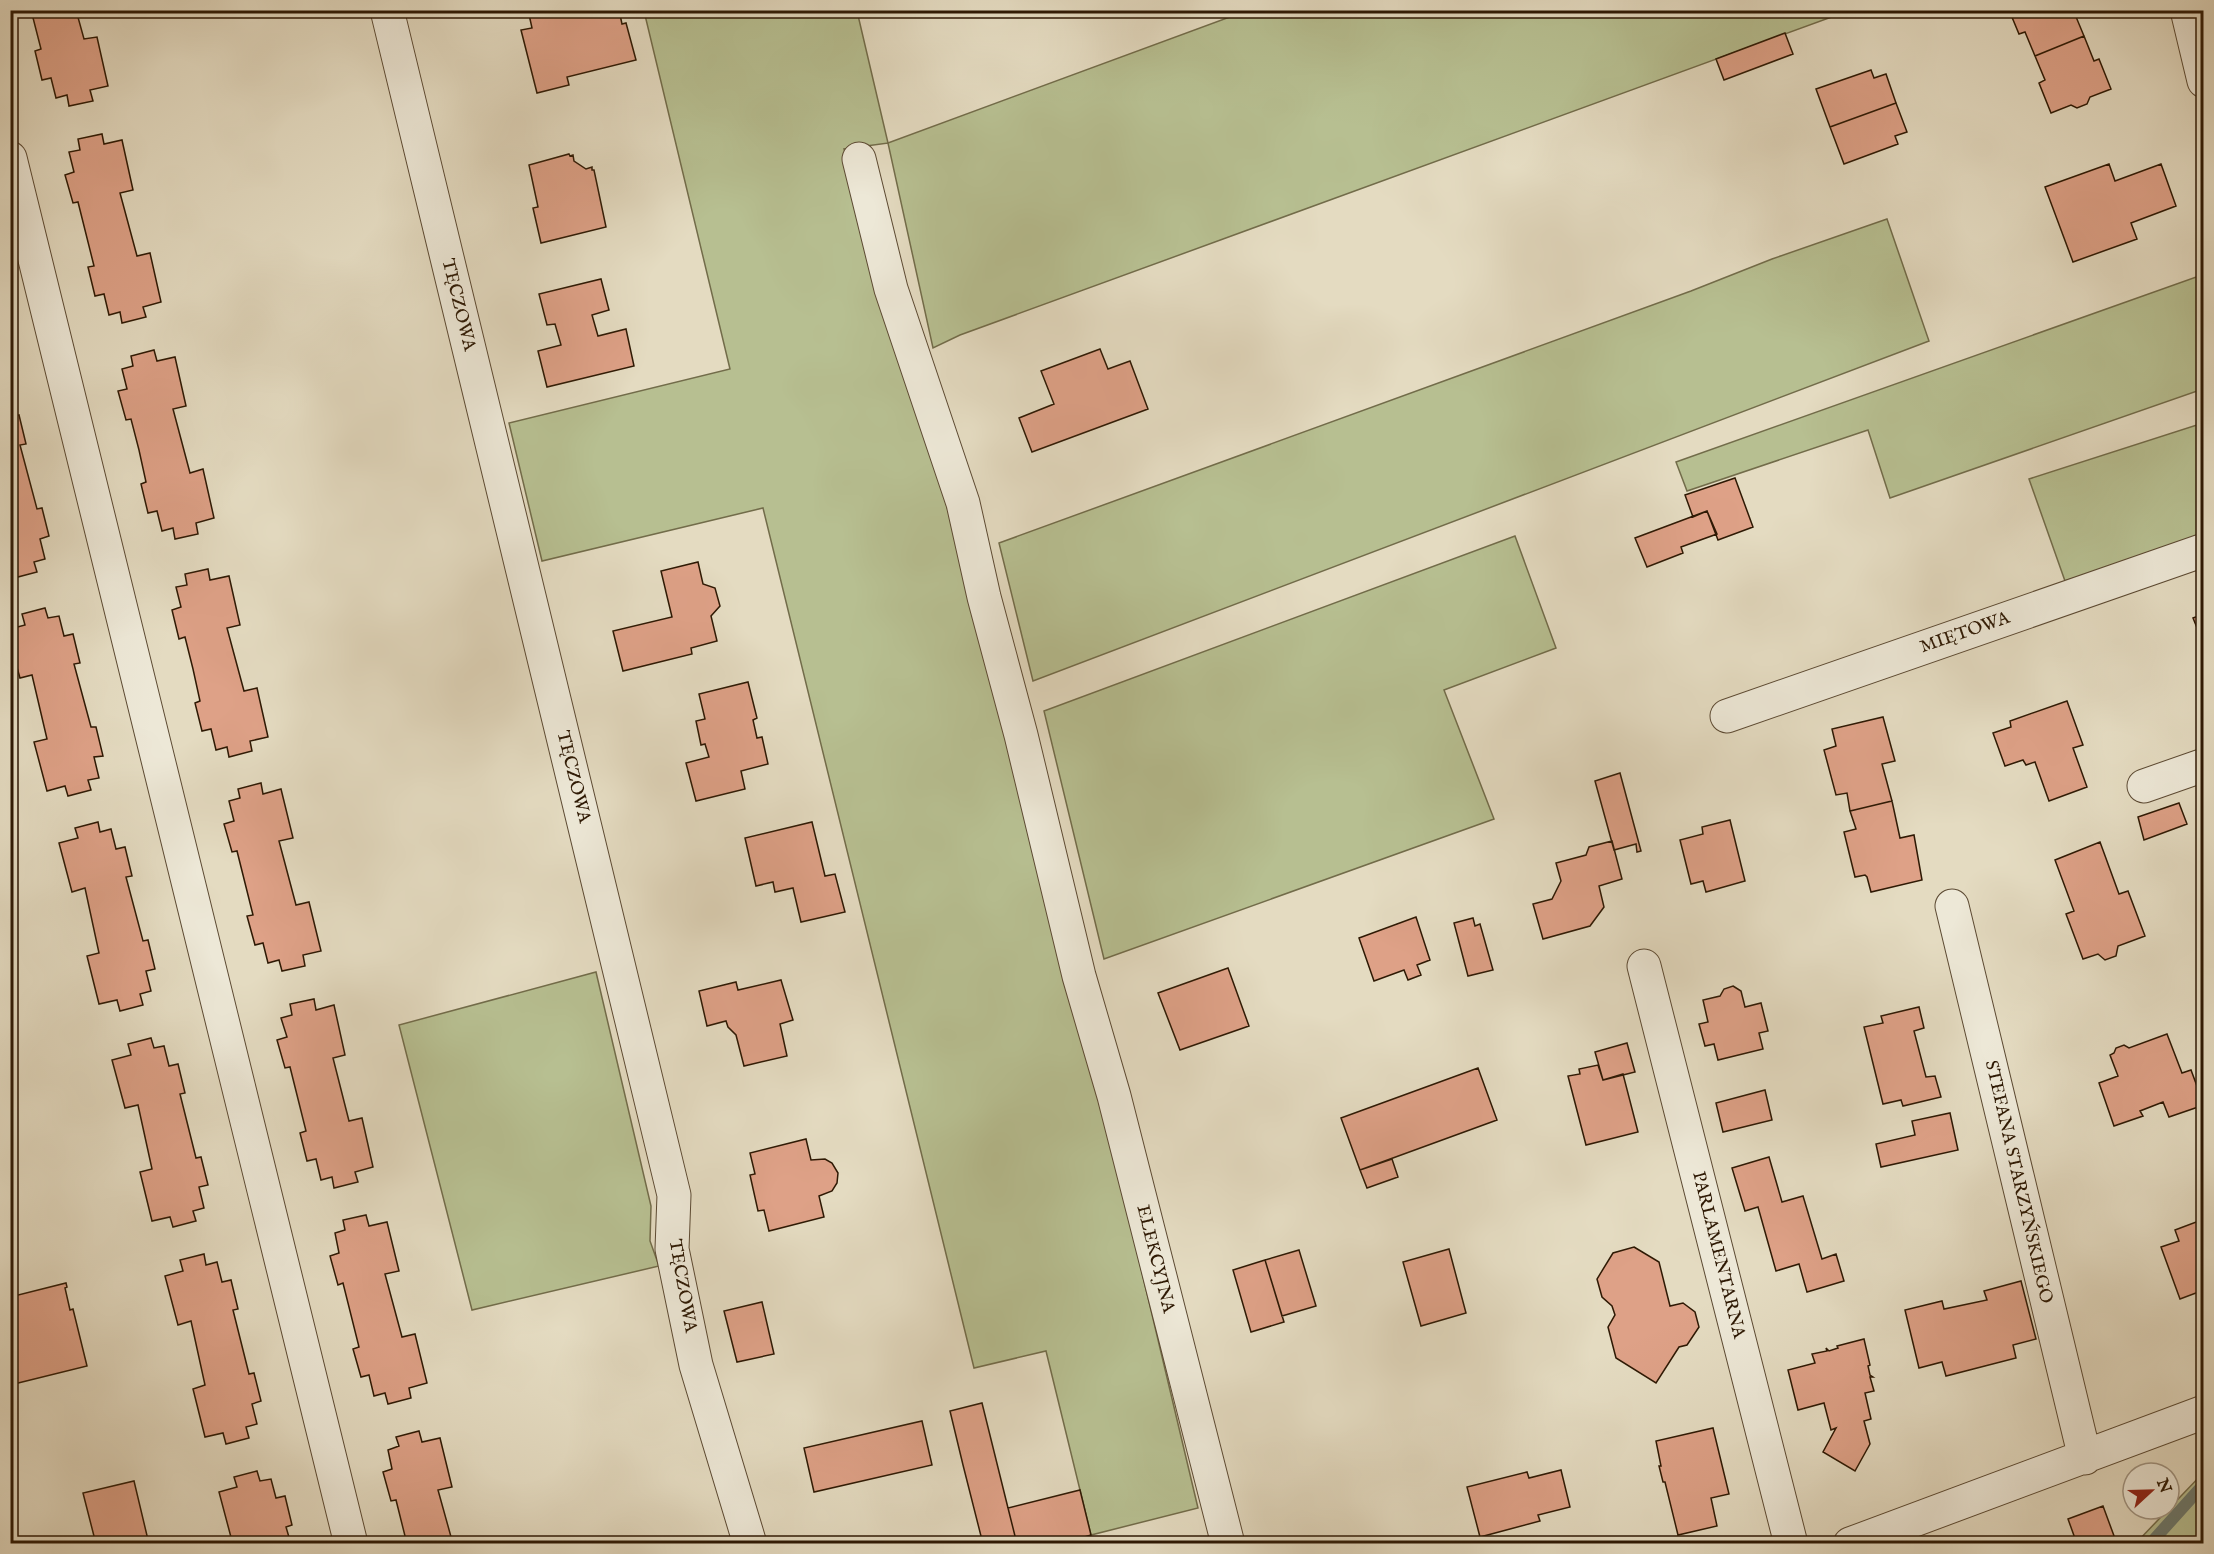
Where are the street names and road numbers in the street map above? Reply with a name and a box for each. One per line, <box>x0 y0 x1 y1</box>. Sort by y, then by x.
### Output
street label: TĘCZOWA <box>435 256 481 354</box>
street label: MIĘTOWA <box>1917 607 2014 659</box>
street label: TĘCZOWA <box>550 728 596 826</box>
street label: STEFANA STARZYŃSKIEGO <box>1979 1058 2059 1306</box>
street label: PARLAMENTARNA <box>1686 1169 1750 1342</box>
street label: ELEKCYJNA <box>1130 1203 1180 1316</box>
street label: TĘCZOWA <box>662 1238 702 1335</box>

